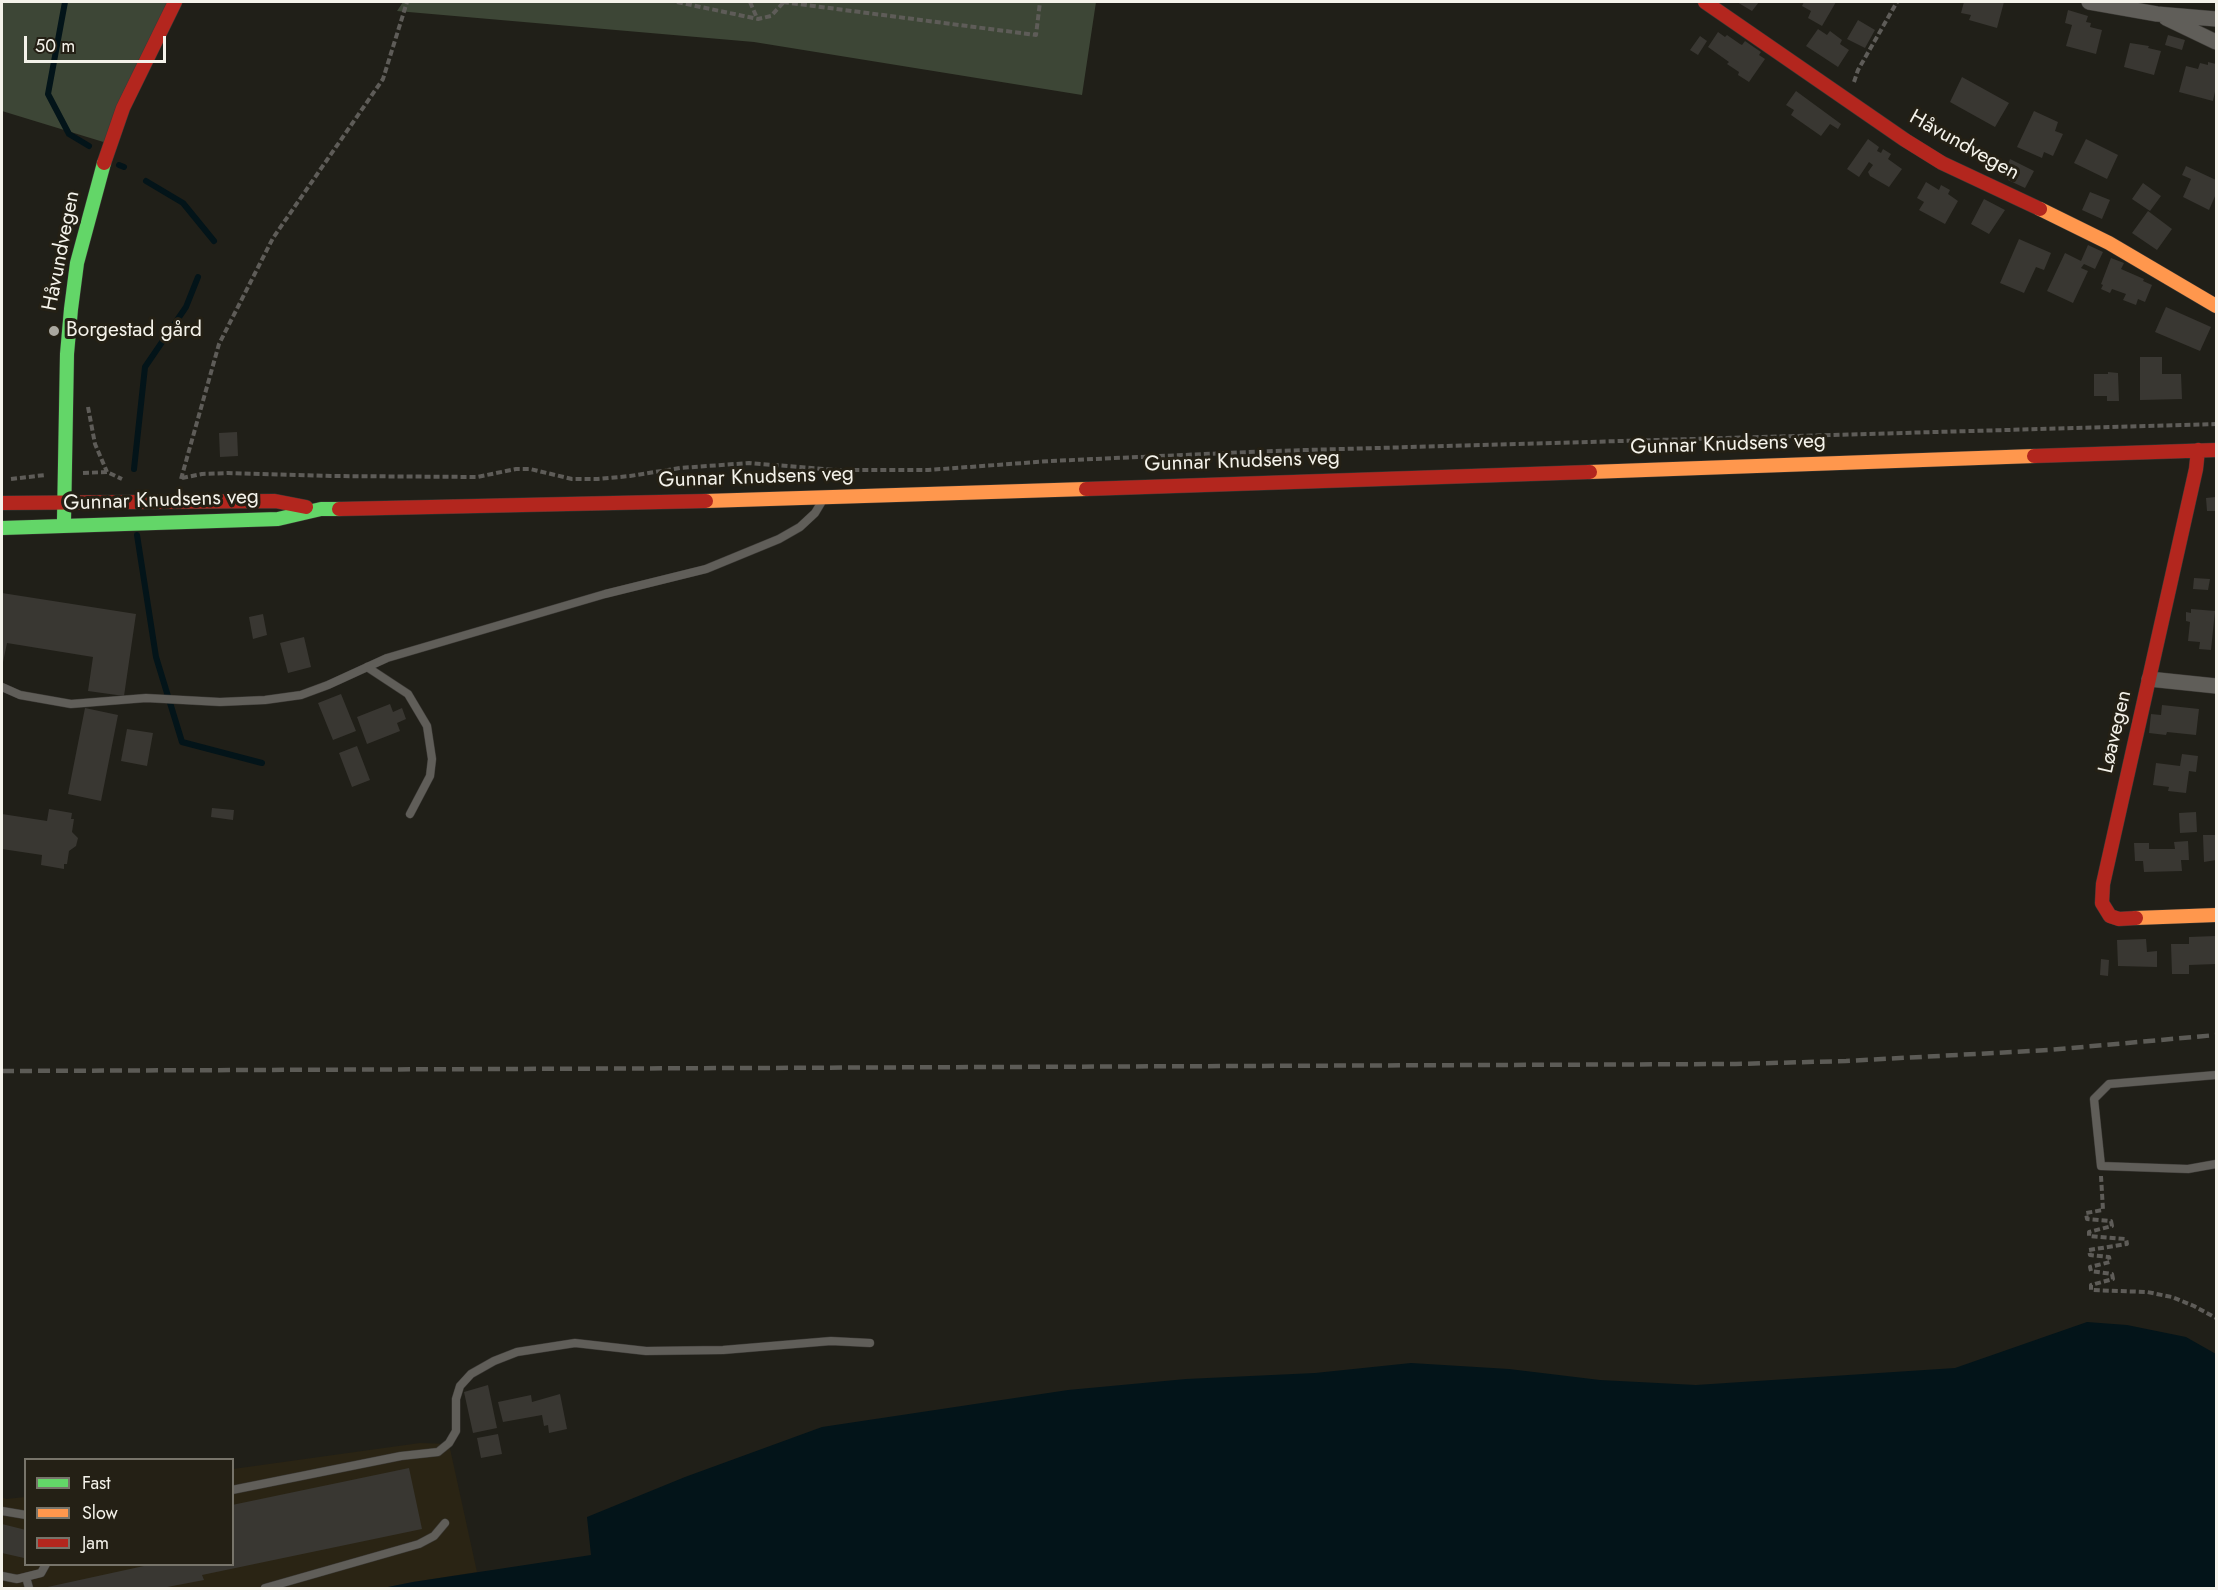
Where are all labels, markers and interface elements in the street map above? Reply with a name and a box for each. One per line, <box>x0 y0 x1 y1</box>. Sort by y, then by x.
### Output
scale bar <box>27 24 170 62</box>
text: 50 m <box>35 33 75 59</box>
street label: Håvundvegen <box>1905 105 2023 187</box>
street label: Håvundvegen <box>38 189 86 313</box>
place label: Borgestad gård <box>66 318 202 344</box>
marker: Borgestad gård <box>47 324 61 338</box>
street label: Gunnar Knudsens veg <box>1630 429 1826 461</box>
street label: Gunnar Knudsens veg <box>1144 446 1340 478</box>
street label: Gunnar Knudsens veg <box>658 462 854 494</box>
street label: Gunnar Knudsens veg <box>63 485 259 517</box>
street label: Løavegen <box>2094 688 2138 776</box>
legend <box>24 1458 234 1566</box>
text: Fast <box>82 1470 111 1496</box>
text: Slow <box>82 1500 118 1526</box>
text: Jam <box>82 1530 109 1556</box>

